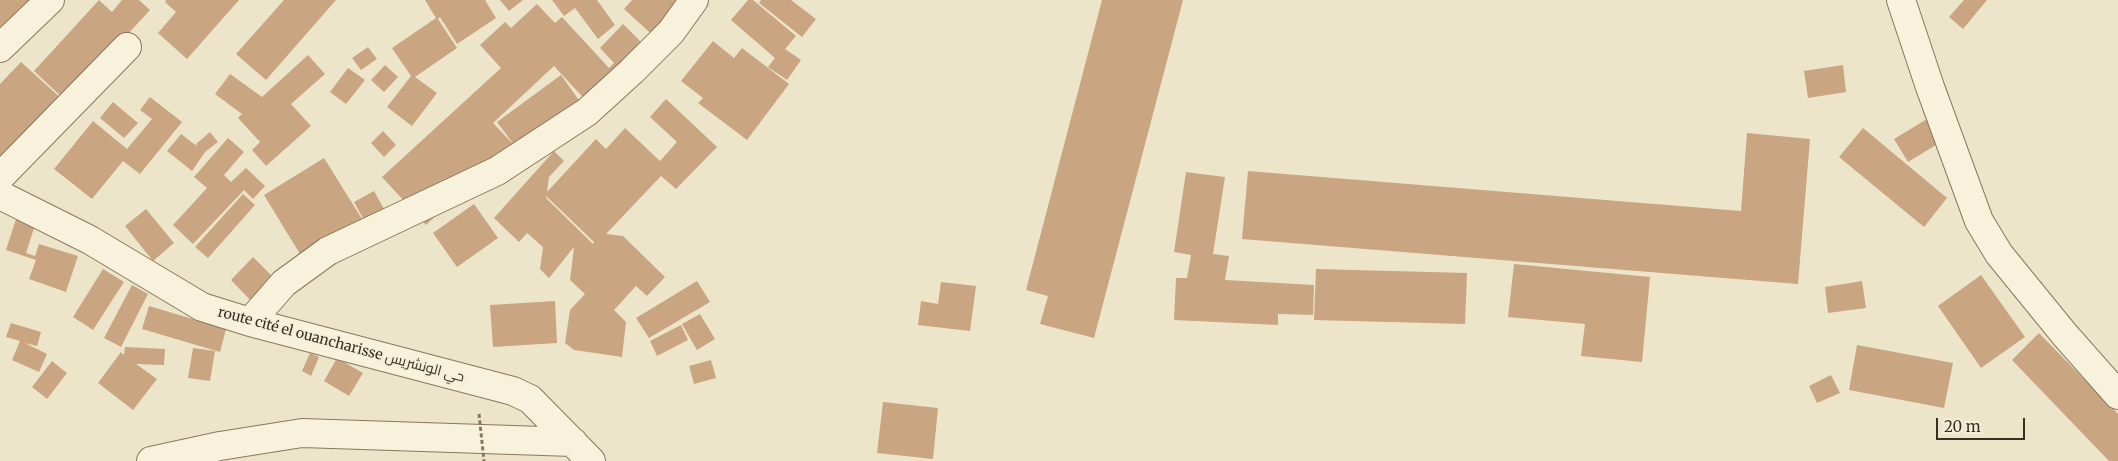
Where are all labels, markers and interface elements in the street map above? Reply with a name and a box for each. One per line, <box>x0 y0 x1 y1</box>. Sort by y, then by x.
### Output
street label: route cité el ouancharisse حي الونشريس <box>216 304 466 386</box>
scale bar <box>1938 408 2027 440</box>
text: 20 m <box>1944 417 1981 436</box>

